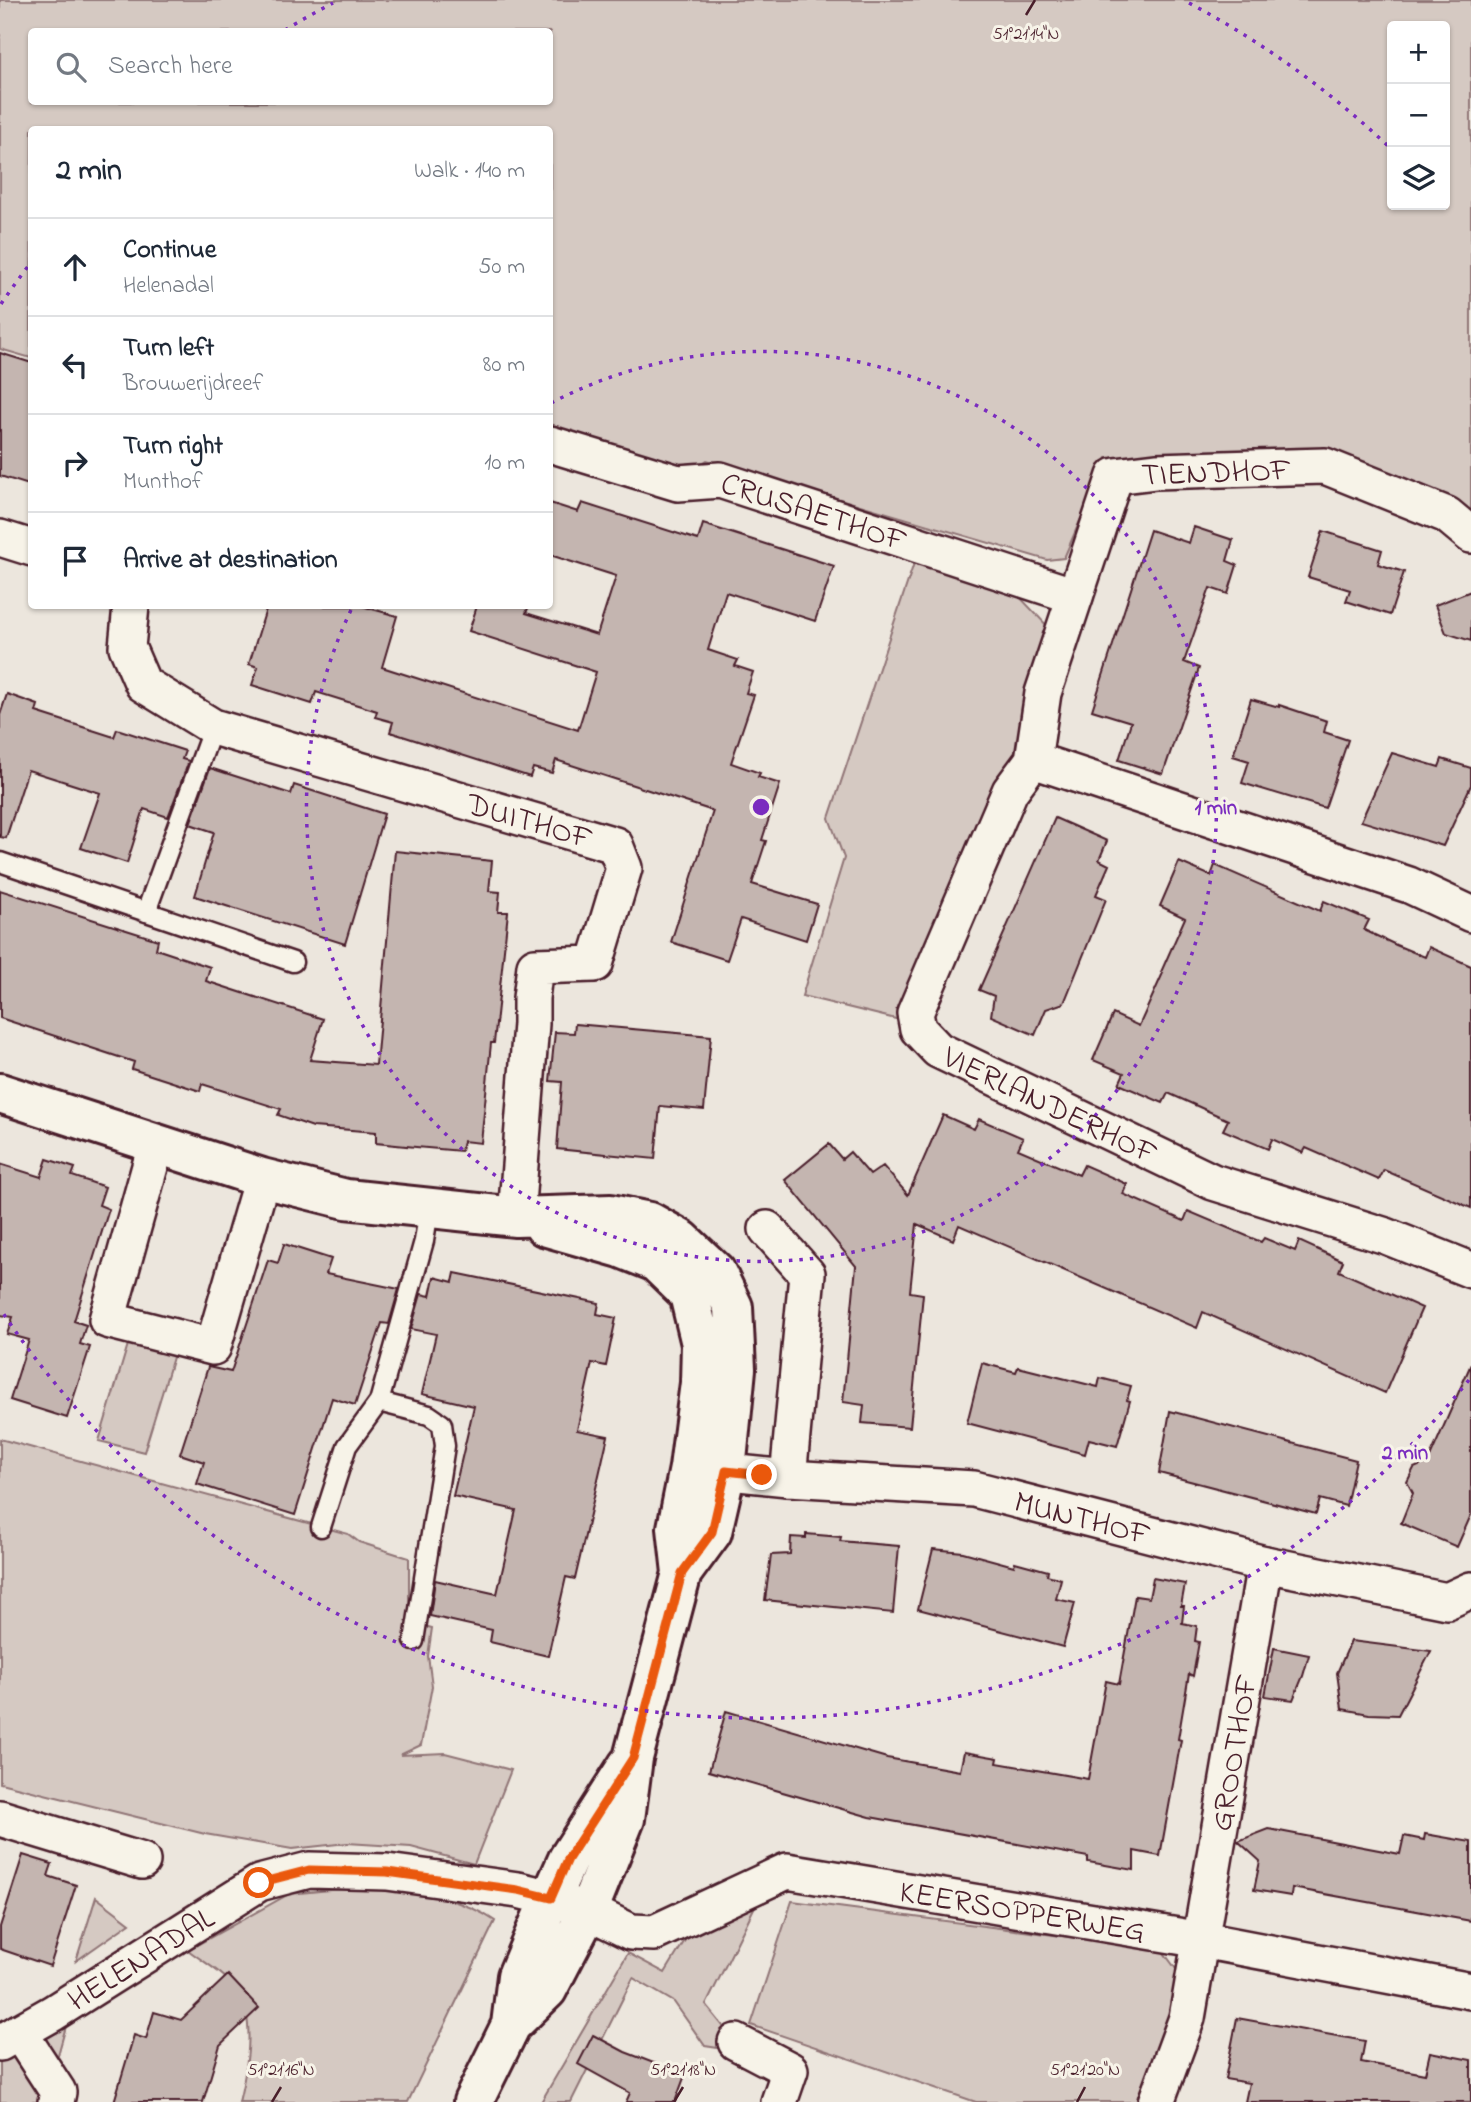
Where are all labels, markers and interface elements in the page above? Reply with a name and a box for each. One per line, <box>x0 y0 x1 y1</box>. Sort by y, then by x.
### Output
map controls <box>1387 21 1450 210</box>
button: + <box>1387 21 1450 84</box>
text: 51°21'14"N <box>993 22 1059 48</box>
search box <box>28 28 553 105</box>
icon: search <box>52 48 90 86</box>
text: Search here <box>108 48 233 86</box>
button: − <box>1387 84 1450 147</box>
button: layers <box>1387 147 1450 210</box>
text: 2 min <box>56 150 122 194</box>
text: Walk · 140 m <box>414 155 525 188</box>
text: Continue <box>123 232 216 270</box>
icon: ahead <box>56 248 94 286</box>
text: 50 m <box>478 251 525 284</box>
text: Helenadal <box>123 270 214 303</box>
text: Turn left <box>123 330 214 368</box>
icon: left <box>56 346 94 384</box>
text: 80 m <box>483 349 525 382</box>
text: Brouwerijdreef <box>123 368 263 401</box>
text: Turn right <box>123 428 223 466</box>
icon: right <box>56 444 94 482</box>
text: 10 m <box>484 447 525 480</box>
street label: TIENDHOF <box>1140 448 1292 501</box>
street label: CRUSAETHOF <box>714 462 912 567</box>
text: Munthof <box>123 466 203 499</box>
icon: arrive <box>56 542 94 580</box>
text: Arrive at destination <box>123 542 338 580</box>
street label: DUITHOF <box>459 782 598 864</box>
text: 1 min <box>1195 794 1237 824</box>
centre of rings <box>749 795 773 819</box>
street label: VIERLANDERHOF <box>933 1035 1165 1179</box>
text: 2 min <box>1381 1439 1428 1469</box>
route end <box>746 1459 777 1490</box>
street label: MUNTHOF <box>1008 1480 1155 1561</box>
street label: GROOTHOF <box>1200 1671 1273 1835</box>
route start <box>243 1867 274 1898</box>
street label: KEERSOPPERWEG <box>896 1870 1148 1957</box>
street label: HELENADAL <box>59 1897 225 2025</box>
text: 51°21'16"N <box>247 2058 315 2084</box>
text: 51°21'18"N <box>650 2058 716 2084</box>
text: 51°21'20"N <box>1050 2058 1120 2084</box>

